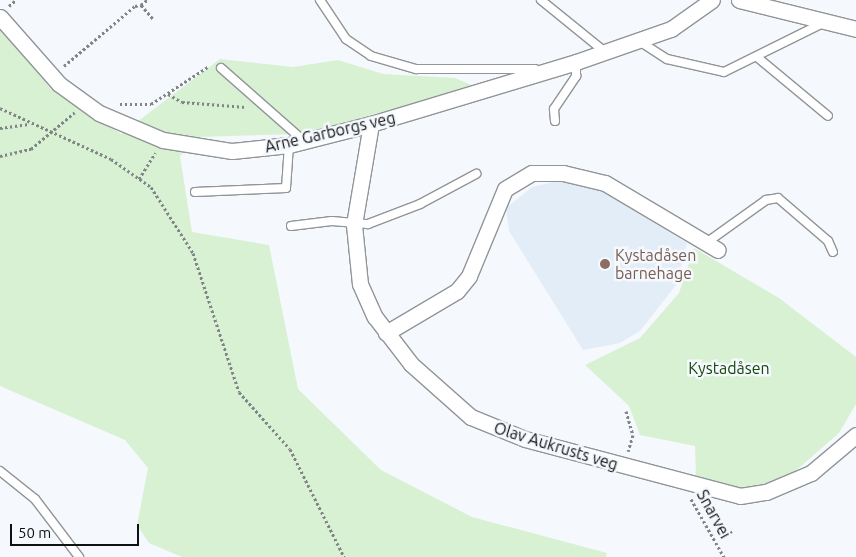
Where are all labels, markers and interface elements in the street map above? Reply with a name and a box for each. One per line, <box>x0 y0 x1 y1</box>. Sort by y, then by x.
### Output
street label: Arne Garborgs veg <box>263 108 397 156</box>
place label: Kystadåsen barnehage <box>615 245 696 283</box>
marker: Kystadåsen barnehage <box>599 258 611 270</box>
park label: Kystadåsen <box>688 358 770 378</box>
street label: Olav Aukrusts veg <box>492 418 620 474</box>
street label: Snarvei <box>693 486 735 542</box>
scale bar <box>12 514 141 546</box>
text: 50 m <box>18 524 51 541</box>

